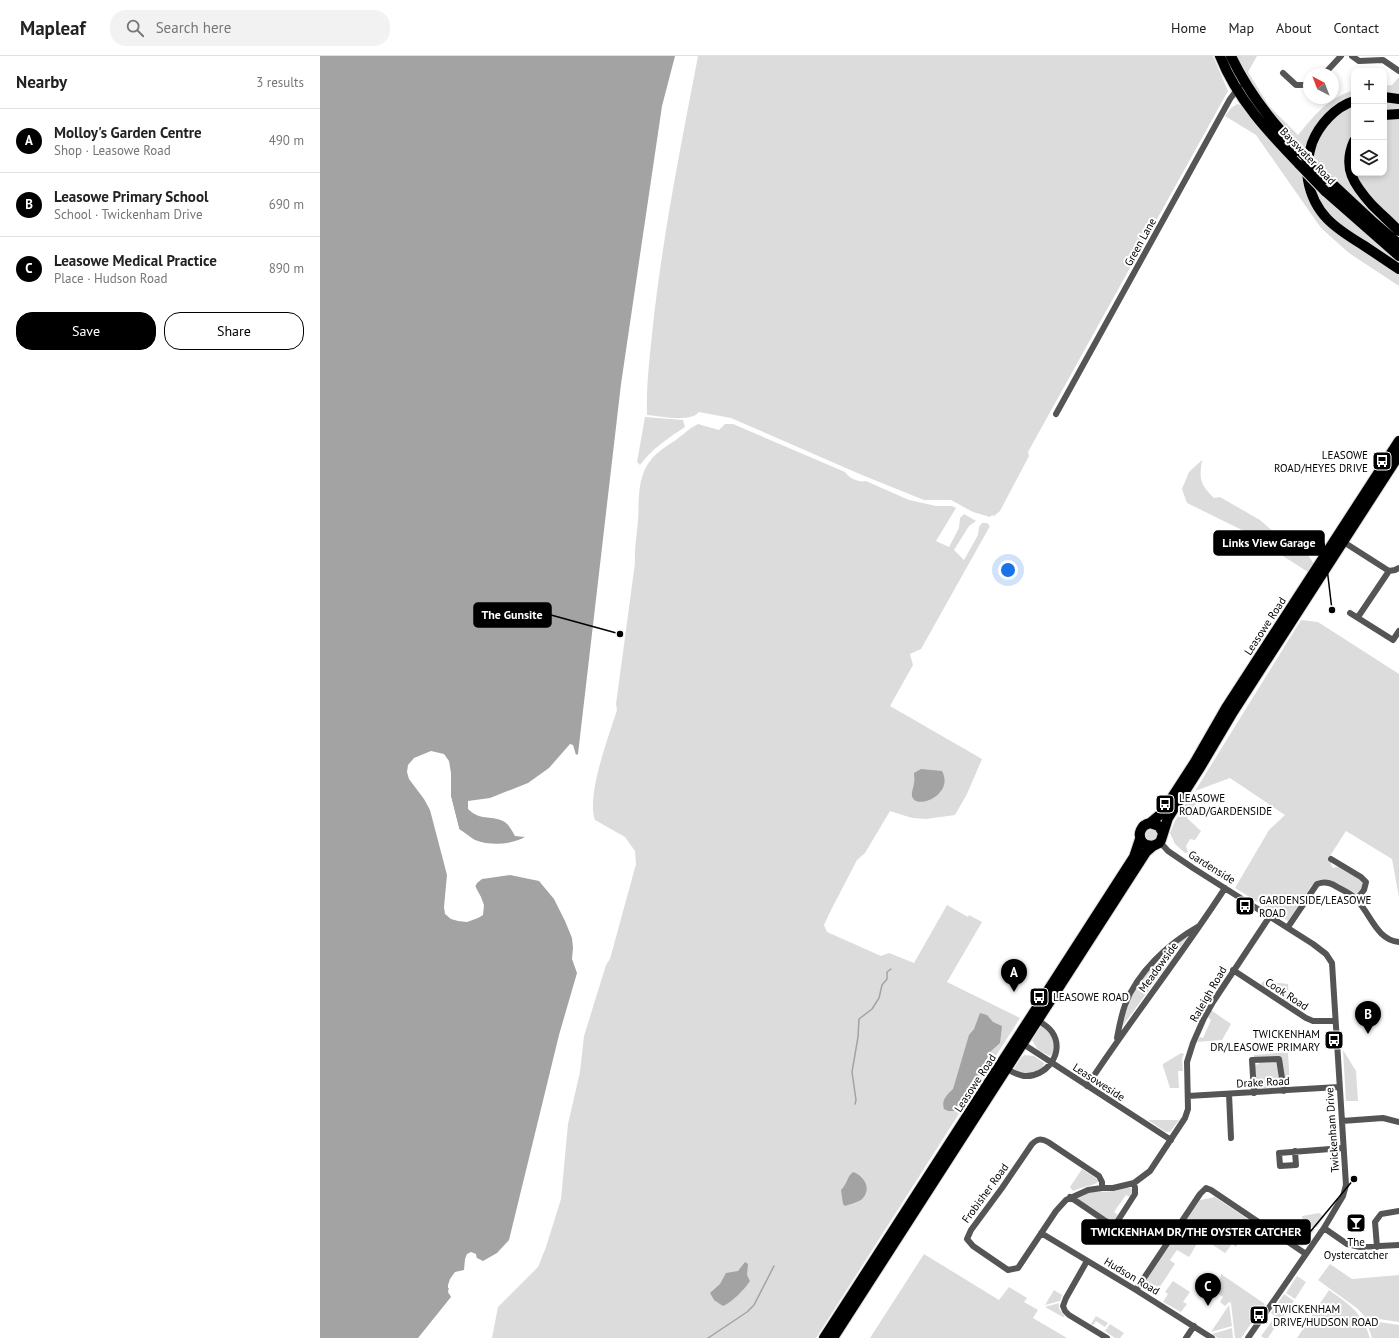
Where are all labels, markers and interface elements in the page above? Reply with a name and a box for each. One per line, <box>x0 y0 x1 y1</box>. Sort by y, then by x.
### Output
search box <box>110 10 390 46</box>
text: Mapleaf <box>20 16 86 40</box>
icon: search <box>124 17 146 39</box>
text: Search here <box>156 18 231 37</box>
text: Home <box>1171 19 1206 37</box>
text: Map <box>1228 19 1254 37</box>
text: About <box>1276 19 1312 37</box>
text: Contact <box>1334 19 1379 37</box>
north arrow <box>1303 68 1339 104</box>
map controls <box>1351 68 1387 176</box>
button: + <box>1351 68 1387 104</box>
text: Nearby <box>16 71 67 93</box>
text: 3 results <box>256 74 304 91</box>
button: − <box>1351 104 1387 140</box>
text: Molloy's Garden Centre <box>54 123 202 142</box>
street label: Bayswater Road <box>1277 124 1339 188</box>
text: A <box>25 132 33 149</box>
text: 490 m <box>269 132 304 149</box>
button: layers <box>1351 140 1387 176</box>
text: Shop · Leasowe Road <box>54 142 171 159</box>
text: Leasowe Primary School <box>54 187 208 206</box>
text: B <box>25 196 33 213</box>
text: 690 m <box>269 196 304 213</box>
text: School · Twickenham Drive <box>54 206 203 223</box>
street label: Green Lane <box>1121 215 1159 269</box>
text: Leasowe Medical Practice <box>54 251 217 270</box>
text: C <box>25 260 33 277</box>
text: 890 m <box>269 260 304 277</box>
text: Place · Hudson Road <box>54 270 167 287</box>
button: Save <box>16 312 156 350</box>
button: Share <box>164 312 304 350</box>
place label: LEASOWE ROAD/HEYES DRIVE <box>1274 448 1368 475</box>
bus stop icon: LEASOWE ROAD/HEYES DRIVE <box>1371 450 1393 472</box>
callout: Links View Garage <box>1214 531 1324 555</box>
text: Links View Garage <box>1222 535 1316 550</box>
your location <box>998 560 1018 580</box>
street label: Leasowe Road <box>1241 594 1289 658</box>
callout: The Gunsite <box>474 603 551 627</box>
text: The Gunsite <box>481 607 543 622</box>
place label: LEASOWE ROAD/GARDENSIDE <box>1179 791 1272 818</box>
bus stop icon: LEASOWE ROAD/GARDENSIDE <box>1154 793 1176 815</box>
street label: Gardenside <box>1186 847 1238 887</box>
place label: GARDENSIDE/LEASOWE ROAD <box>1259 893 1372 920</box>
bus stop icon: GARDENSIDE/LEASOWE ROAD <box>1234 895 1256 917</box>
street label: Meadowside <box>1135 939 1181 995</box>
pin: A <box>1001 959 1027 992</box>
street label: Raleigh Road <box>1186 964 1230 1024</box>
street label: Cook Road <box>1263 975 1311 1013</box>
bus stop icon: LEASOWE ROAD <box>1028 986 1050 1008</box>
place label: LEASOWE ROAD <box>1053 990 1129 1004</box>
pin: B <box>1355 1001 1381 1034</box>
place label: TWICKENHAM DR/LEASOWE PRIMARY <box>1210 1027 1321 1054</box>
bus stop icon: TWICKENHAM DR/LEASOWE PRIMARY <box>1323 1029 1345 1051</box>
street label: Leasowe Road <box>951 1051 999 1115</box>
street label: Leasoweside <box>1070 1060 1128 1104</box>
street label: Drake Road <box>1236 1074 1290 1090</box>
street label: Twickenham Drive <box>1322 1086 1342 1173</box>
street label: Frobisher Road <box>959 1160 1011 1226</box>
bar icon: The Oystercatcher <box>1345 1212 1367 1234</box>
callout: TWICKENHAM DR/THE OYSTER CATCHER <box>1082 1220 1310 1244</box>
text: TWICKENHAM DR/THE OYSTER CATCHER <box>1091 1224 1302 1239</box>
place label: The Oystercatcher <box>1324 1235 1388 1262</box>
street label: Hudson Road <box>1102 1254 1162 1298</box>
pin: C <box>1195 1273 1221 1306</box>
place label: TWICKENHAM DRIVE/HUDSON ROAD <box>1273 1302 1378 1329</box>
bus stop icon: TWICKENHAM DRIVE/HUDSON ROAD <box>1248 1304 1270 1326</box>

